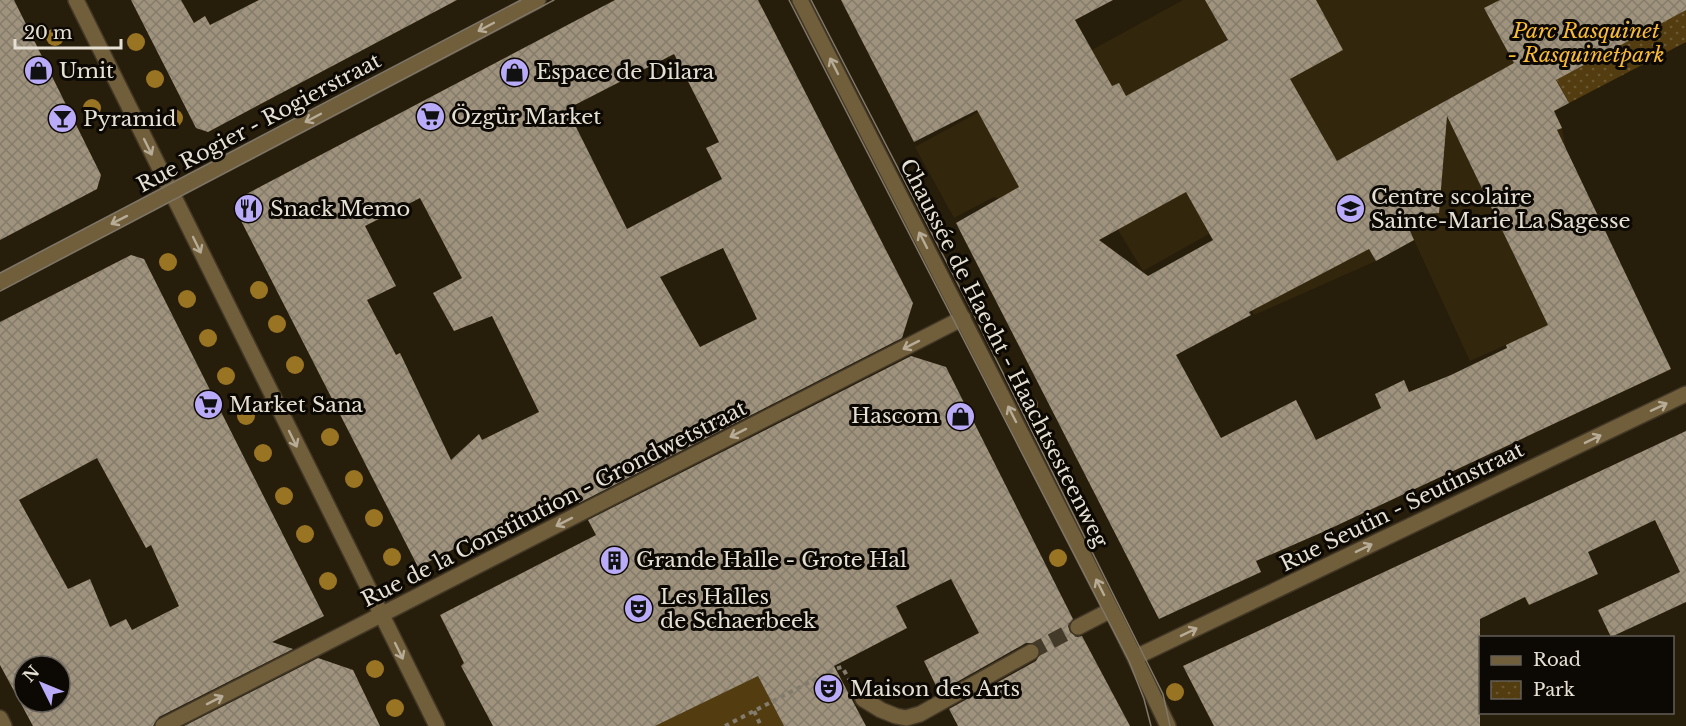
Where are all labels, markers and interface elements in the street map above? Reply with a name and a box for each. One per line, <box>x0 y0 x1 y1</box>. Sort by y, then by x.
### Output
scale bar <box>15 12 122 50</box>
park label: Parc Rasquinet - Rasquinetpark <box>1508 18 1664 68</box>
one-way arrow <box>478 21 495 33</box>
text: 20 m <box>24 22 72 44</box>
street label: Rue Rogier - Rogierstraat <box>133 48 385 198</box>
shop icon: Umit <box>22 55 54 87</box>
shop icon: Espace de Dilara <box>499 56 531 88</box>
place label: Umit <box>59 58 114 84</box>
one-way arrow <box>828 58 840 76</box>
place label: Espace de Dilara <box>536 59 714 85</box>
supermarket icon: Özgür Market <box>414 101 446 133</box>
bar icon: Pyramid <box>46 103 78 135</box>
place label: Özgür Market <box>451 104 601 130</box>
place label: Pyramid <box>83 106 176 132</box>
one-way arrow <box>305 113 323 124</box>
one-way arrow <box>142 137 154 155</box>
street label: Chaussée de Haecht - Haachtsesteenweg <box>894 154 1114 552</box>
place label: Centre scolaire Sainte-Marie La Sagesse <box>1371 184 1631 234</box>
restaurant icon: Snack Memo <box>233 193 265 225</box>
school or university icon: Centre scolaire Sainte-Marie La Sagesse <box>1334 193 1366 225</box>
place label: Snack Memo <box>270 196 410 222</box>
one-way arrow <box>111 215 129 226</box>
one-way arrow <box>917 232 929 249</box>
one-way arrow <box>192 236 204 254</box>
one-way arrow <box>903 340 921 351</box>
supermarket icon: Market Sana <box>192 389 224 421</box>
place label: Market Sana <box>229 392 363 418</box>
street label: Rue de la Constitution - Grondwetstraat <box>357 395 751 613</box>
shop icon: Hascom <box>944 400 976 432</box>
one-way arrow <box>1649 401 1667 413</box>
place label: Hascom <box>851 403 939 429</box>
one-way arrow <box>1006 405 1017 423</box>
one-way arrow <box>729 428 747 440</box>
one-way arrow <box>288 429 300 447</box>
one-way arrow <box>1583 433 1601 444</box>
street label: Rue Seutin - Seutinstraat <box>1276 437 1528 577</box>
one-way arrow <box>556 516 573 528</box>
one-way arrow <box>1355 541 1373 553</box>
building icon: Grande Halle - Grote Hal <box>599 544 631 576</box>
place label: Grande Halle - Grote Hal <box>636 547 907 573</box>
one-way arrow <box>1094 579 1105 597</box>
place label: Les Halles de Schaerbeek <box>660 584 816 634</box>
theatre icon: Les Halles de Schaerbeek <box>623 593 655 625</box>
one-way arrow <box>1179 626 1197 638</box>
legend <box>1479 636 1674 714</box>
one-way arrow <box>394 641 405 659</box>
text: Road <box>1533 649 1581 671</box>
north arrow <box>12 654 72 714</box>
text: N <box>19 661 43 686</box>
theatre icon: Maison des Arts <box>813 673 845 705</box>
place label: Maison des Arts <box>850 676 1020 702</box>
text: Park <box>1533 679 1575 701</box>
one-way arrow <box>206 693 224 705</box>

